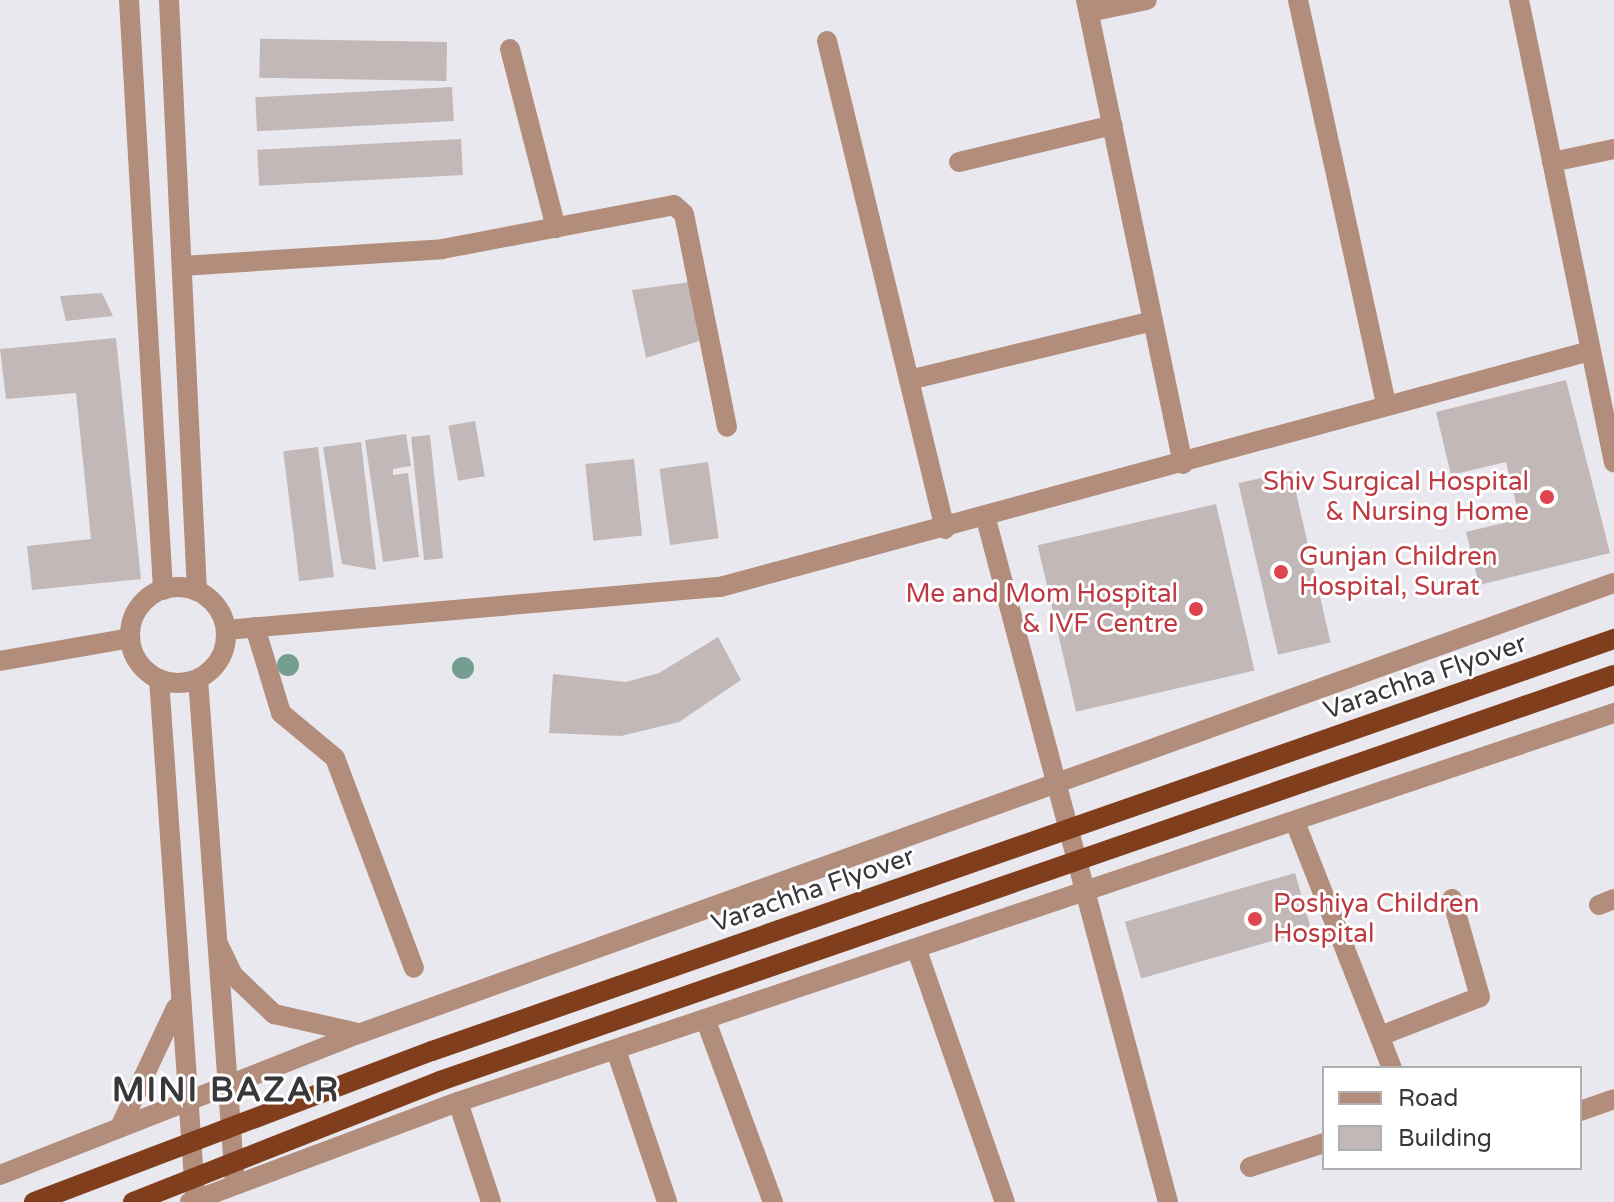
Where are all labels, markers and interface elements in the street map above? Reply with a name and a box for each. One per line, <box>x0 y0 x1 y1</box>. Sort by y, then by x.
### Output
place label: Shiv Surgical Hospital & Nursing Home <box>1263 466 1529 528</box>
marker: Shiv Surgical Hospital & Nursing Home <box>1536 486 1558 508</box>
place label: Gunjan Children Hospital, Surat <box>1299 541 1498 602</box>
marker: Gunjan Children Hospital, Surat <box>1270 561 1292 583</box>
place label: Me and Mom Hospital & IVF Centre <box>906 578 1178 640</box>
marker: Me and Mom Hospital & IVF Centre <box>1185 598 1207 620</box>
street label: Varachha Flyover <box>1319 628 1531 726</box>
street label: Varachha Flyover <box>707 841 919 939</box>
place label: Poshiya Children Hospital <box>1273 888 1479 950</box>
marker: Poshiya Children Hospital <box>1244 908 1266 930</box>
legend <box>1322 1066 1582 1170</box>
district label: MINI BAZAR <box>112 1071 340 1111</box>
text: Road <box>1398 1084 1458 1113</box>
text: Building <box>1398 1124 1492 1153</box>

